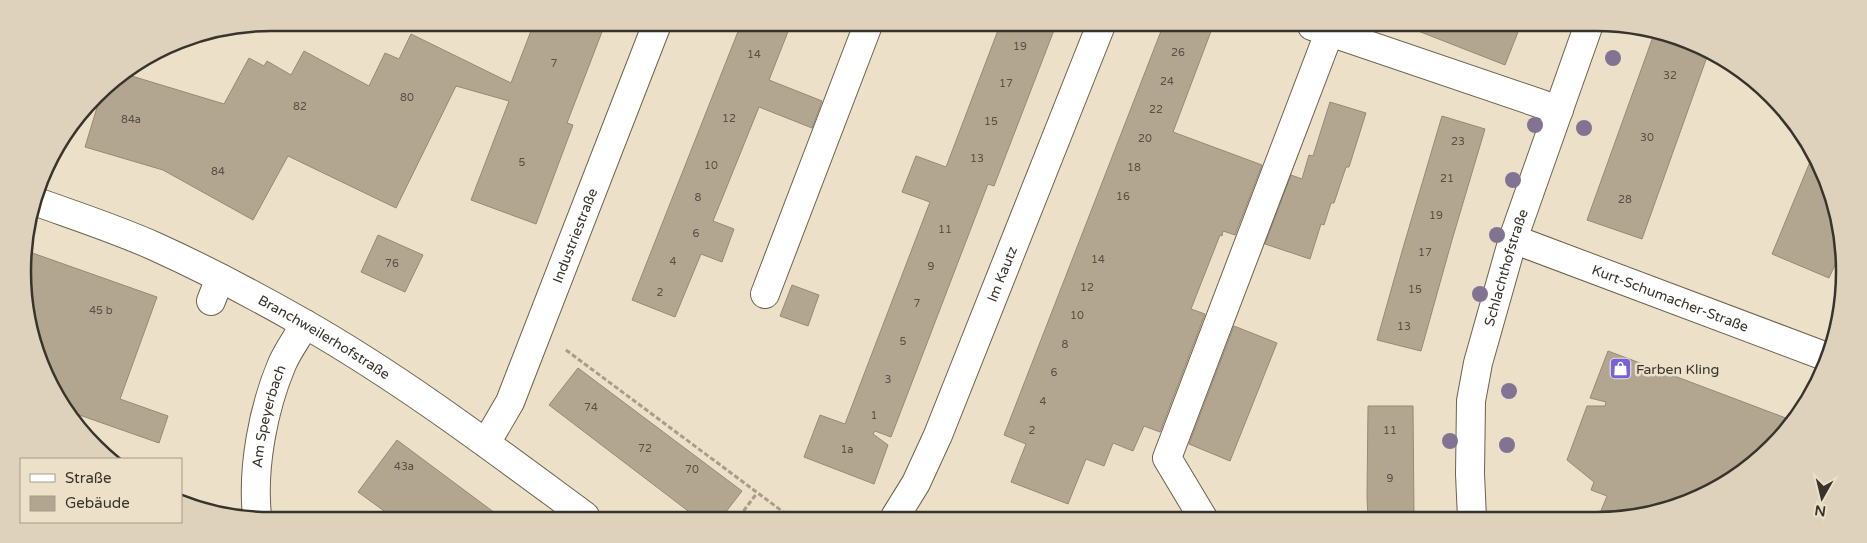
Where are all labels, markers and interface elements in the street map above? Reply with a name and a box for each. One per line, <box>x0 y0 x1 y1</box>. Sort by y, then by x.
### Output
house number: 19 <box>1013 40 1027 53</box>
house number: 26 <box>1171 46 1185 59</box>
house number: 14 <box>747 48 761 61</box>
house number: 7 <box>551 57 558 70</box>
house number: 32 <box>1663 69 1677 82</box>
house number: 24 <box>1160 75 1174 88</box>
house number: 17 <box>999 77 1013 90</box>
house number: 80 <box>400 91 414 104</box>
house number: 82 <box>293 100 307 113</box>
house number: 22 <box>1149 103 1163 116</box>
house number: 12 <box>722 112 736 125</box>
house number: 84a <box>121 113 141 126</box>
house number: 15 <box>984 115 998 128</box>
house number: 30 <box>1640 131 1654 144</box>
house number: 20 <box>1138 132 1152 145</box>
house number: 23 <box>1451 135 1465 148</box>
house number: 13 <box>970 152 984 165</box>
house number: 5 <box>519 156 526 169</box>
house number: 10 <box>704 159 718 172</box>
house number: 18 <box>1127 161 1141 174</box>
house number: 84 <box>211 165 225 178</box>
house number: 21 <box>1440 172 1454 185</box>
street label: Industriestraße <box>549 186 601 286</box>
house number: 16 <box>1116 190 1130 203</box>
house number: 8 <box>695 191 702 204</box>
house number: 28 <box>1618 193 1632 206</box>
street label: Schlachthofstraße <box>1481 207 1532 328</box>
house number: 19 <box>1429 209 1443 222</box>
house number: 11 <box>938 223 952 236</box>
house number: 6 <box>693 227 700 240</box>
street label: Im Kautz <box>984 244 1021 304</box>
house number: 17 <box>1418 246 1432 259</box>
house number: 14 <box>1091 253 1105 266</box>
house number: 4 <box>670 255 677 268</box>
house number: 76 <box>385 257 399 270</box>
house number: 9 <box>928 260 935 273</box>
street label: Kurt-Schumacher-Straße <box>1589 261 1751 336</box>
house number: 12 <box>1080 281 1094 294</box>
house number: 15 <box>1408 283 1422 296</box>
house number: 2 <box>657 286 664 299</box>
street label: Branchweilerhofstraße <box>255 292 393 383</box>
house number: 7 <box>914 297 921 310</box>
house number: 45 b <box>89 304 113 317</box>
house number: 10 <box>1070 309 1084 322</box>
house number: 13 <box>1397 320 1411 333</box>
house number: 5 <box>900 335 907 348</box>
house number: 8 <box>1062 338 1069 351</box>
shop icon: Farben Kling <box>1608 357 1632 381</box>
place label: Farben Kling <box>1636 361 1719 378</box>
street label: Am Speyerbach <box>249 363 290 469</box>
house number: 6 <box>1051 366 1058 379</box>
house number: 3 <box>885 373 892 386</box>
house number: 4 <box>1040 395 1047 408</box>
house number: 74 <box>584 401 598 414</box>
house number: 1 <box>871 409 877 422</box>
house number: 2 <box>1029 424 1036 437</box>
house number: 11 <box>1383 424 1397 437</box>
house number: 72 <box>638 442 652 455</box>
house number: 1a <box>840 443 854 456</box>
legend <box>20 458 182 523</box>
house number: 43a <box>394 460 414 473</box>
house number: 70 <box>685 463 699 476</box>
text: Straße <box>65 469 111 487</box>
house number: 9 <box>1387 472 1394 485</box>
north arrow <box>1797 473 1847 523</box>
text: Gebäude <box>65 494 130 512</box>
text: N <box>1814 501 1827 520</box>

